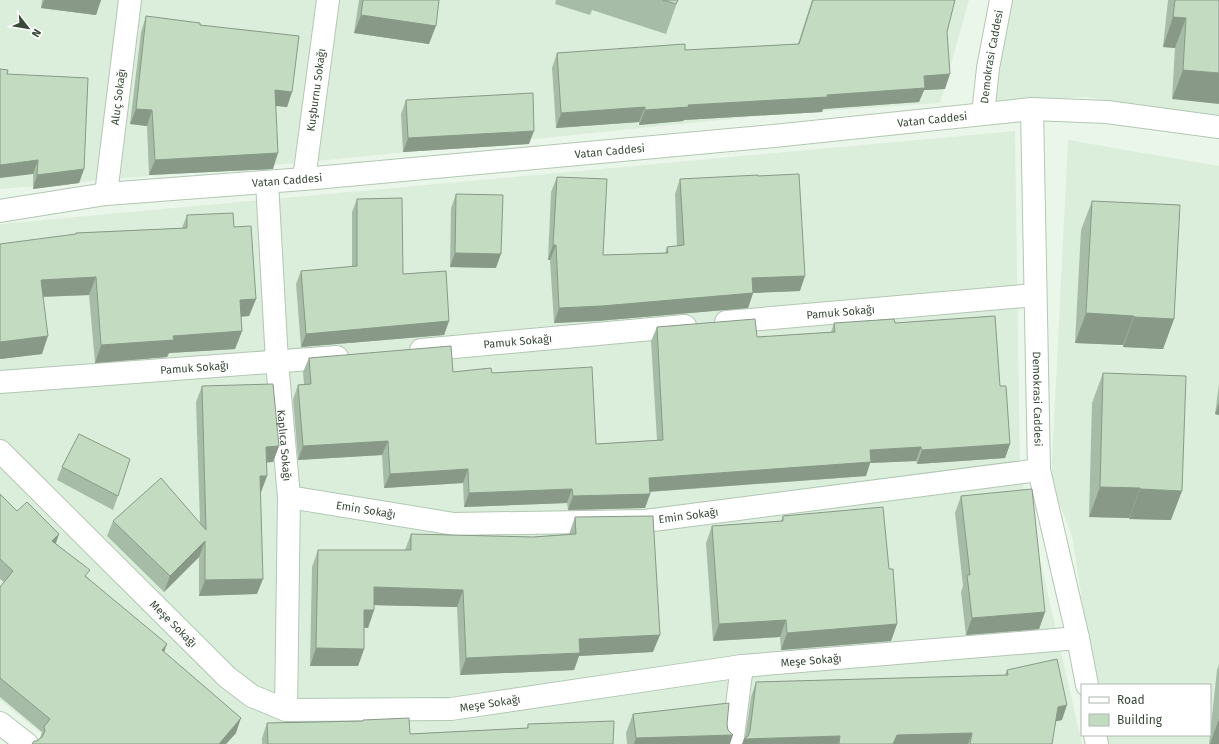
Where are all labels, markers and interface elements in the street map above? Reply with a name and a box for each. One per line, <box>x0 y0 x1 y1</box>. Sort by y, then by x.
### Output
north arrow <box>8 8 48 48</box>
street label: Demokrasi Caddesi <box>978 9 1006 104</box>
text: N <box>29 26 44 39</box>
street label: Kuşburnu Sokağı <box>304 48 328 132</box>
street label: Aluç Sokağı <box>108 68 128 126</box>
street label: Vatan Caddesi <box>897 109 968 130</box>
street label: Vatan Caddesi <box>574 141 645 161</box>
street label: Vatan Caddesi <box>252 171 323 189</box>
street label: Pamuk Sokağı <box>806 303 875 321</box>
street label: Pamuk Sokağı <box>483 332 552 351</box>
street label: Demokrasi Caddesi <box>1030 351 1045 447</box>
street label: Pamuk Sokağı <box>160 359 229 377</box>
street label: Kaplıca Sokağı <box>275 409 294 482</box>
street label: Emin Sokağı <box>335 498 397 521</box>
street label: Emin Sokağı <box>658 505 719 526</box>
street label: Meşe Sokağı <box>147 598 200 650</box>
street label: Meşe Sokağı <box>780 651 842 669</box>
legend <box>1081 684 1211 736</box>
street label: Meşe Sokağı <box>459 692 521 714</box>
text: Road <box>1117 693 1145 707</box>
text: Building <box>1117 713 1163 727</box>

